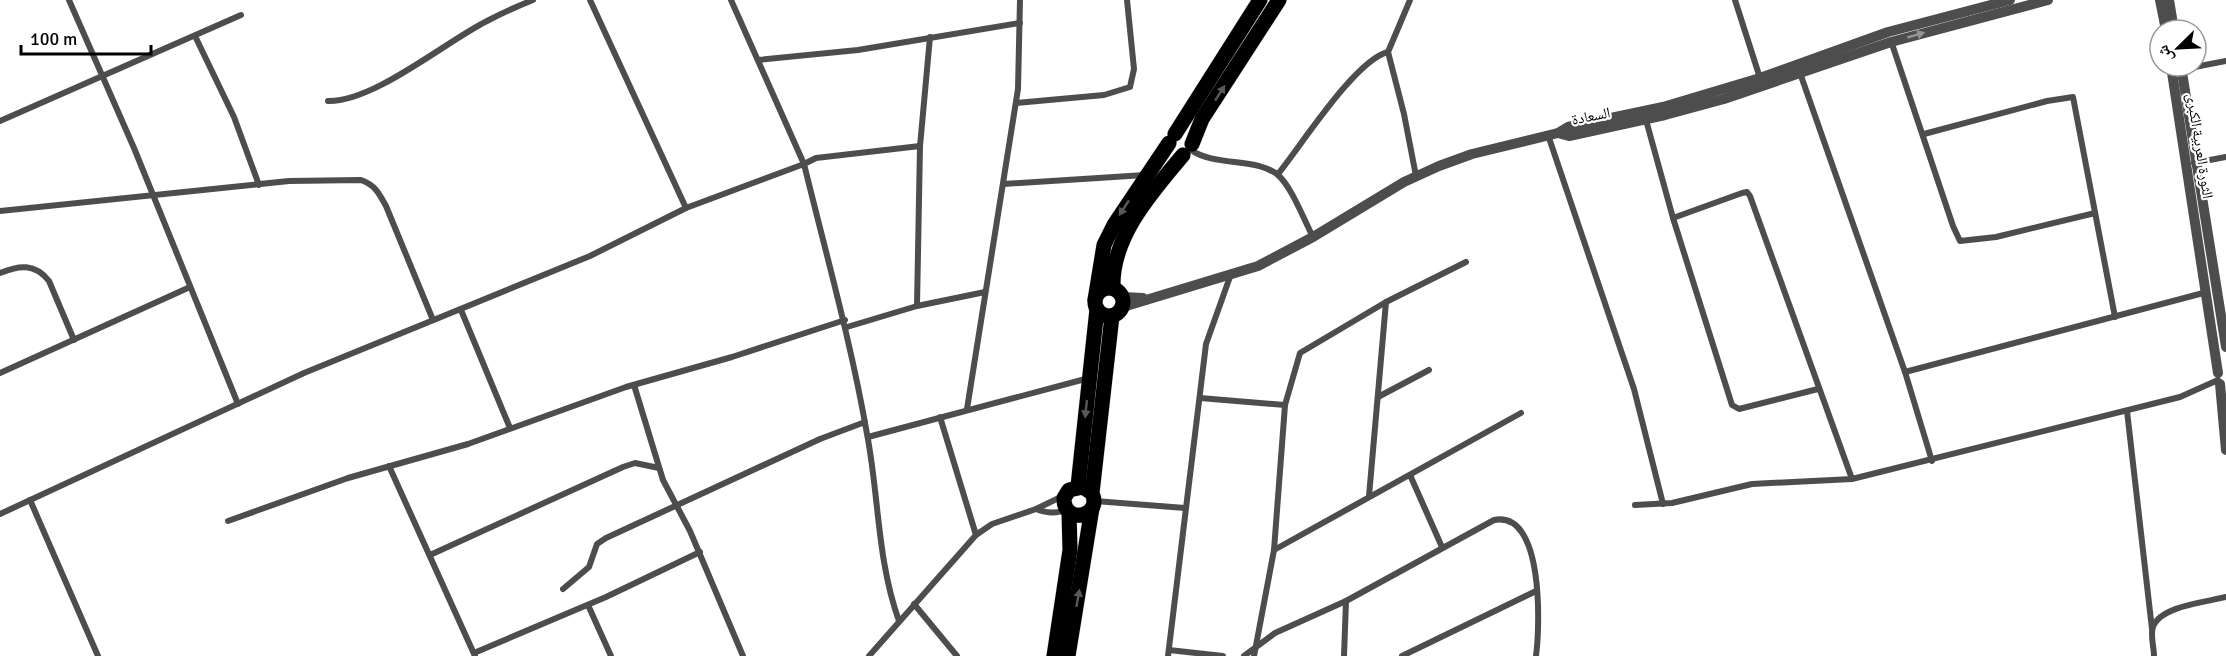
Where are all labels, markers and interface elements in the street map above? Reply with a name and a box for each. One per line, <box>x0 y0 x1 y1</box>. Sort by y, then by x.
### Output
scale bar <box>21 18 152 56</box>
north arrow <box>2148 18 2208 78</box>
text: 100 m <box>30 28 77 50</box>
one-way arrow <box>1907 30 1925 39</box>
text: ش <box>2153 42 2178 66</box>
one-way arrow <box>1214 84 1225 101</box>
street label: الثورة العربية الكبرى <box>2182 92 2217 200</box>
street label: السعادة <box>1570 103 1612 129</box>
one-way arrow <box>1118 200 1130 216</box>
one-way arrow <box>1081 400 1091 419</box>
one-way arrow <box>1074 589 1083 608</box>

